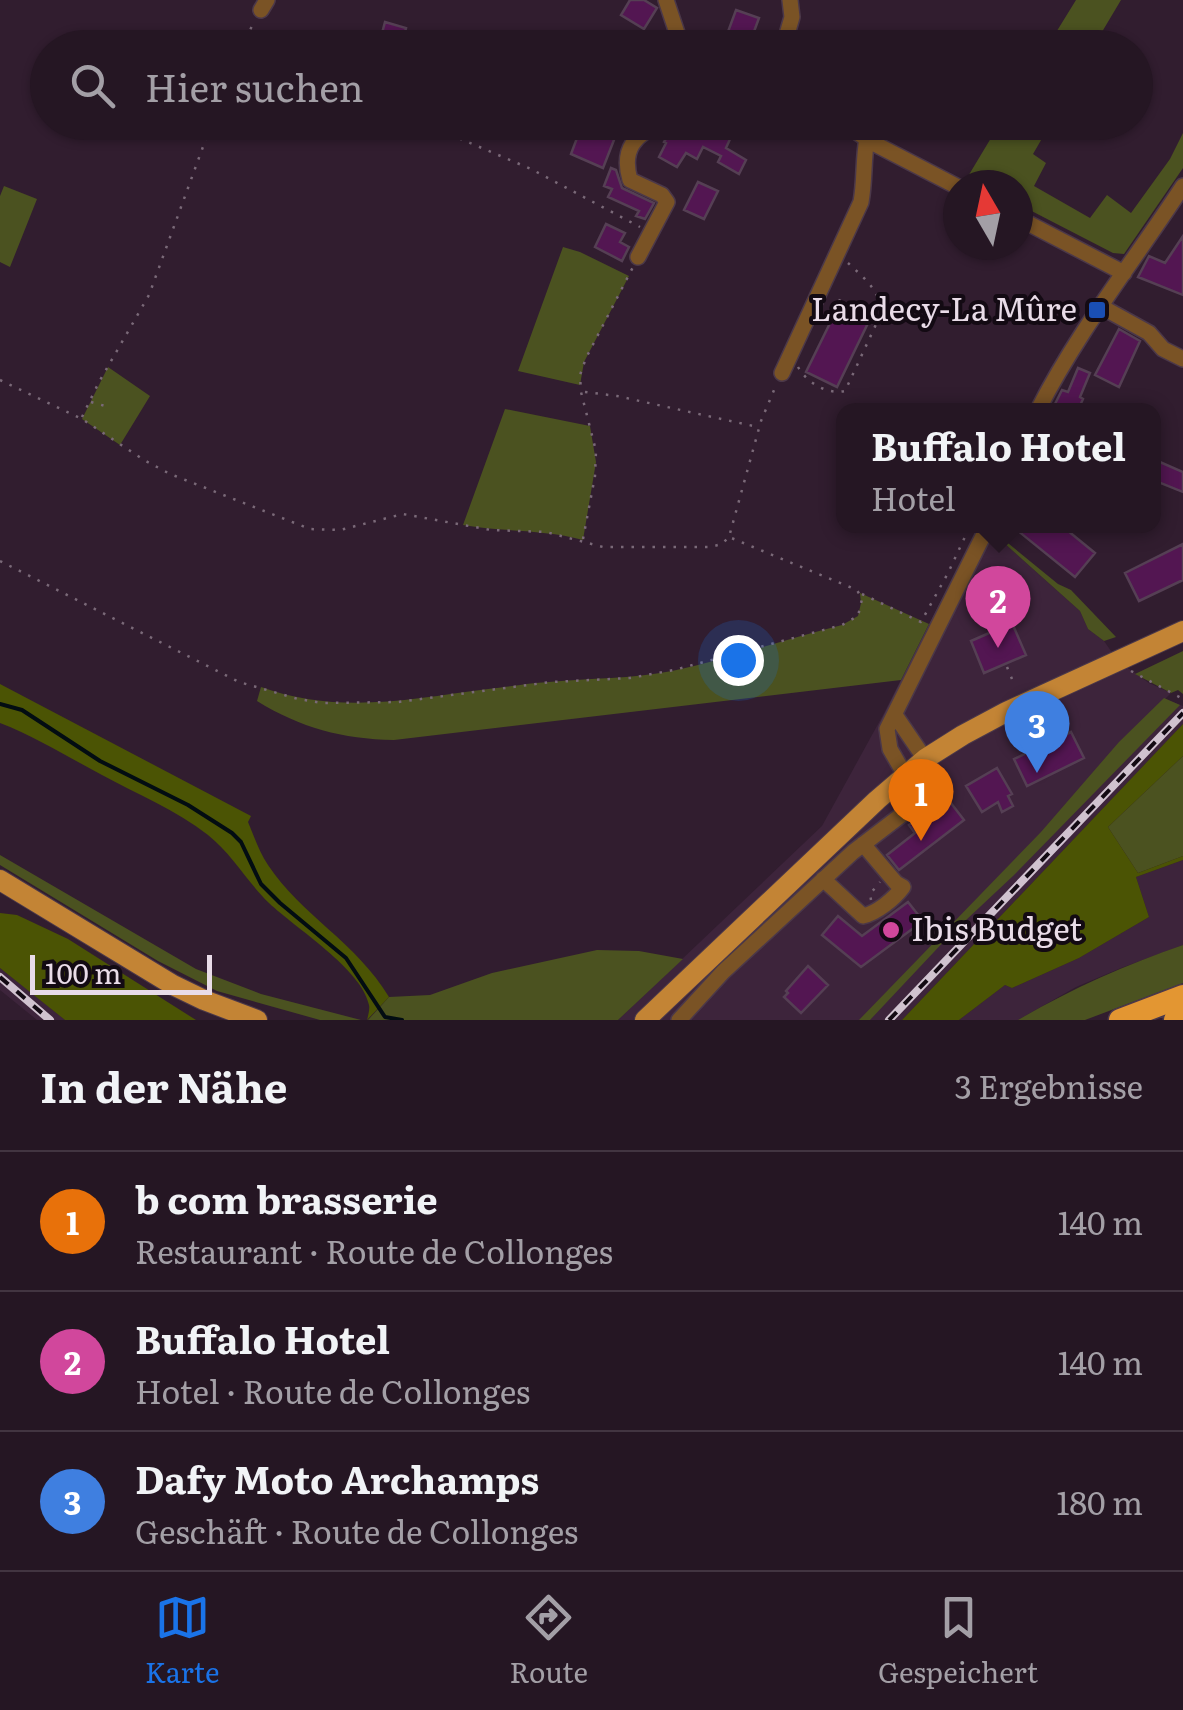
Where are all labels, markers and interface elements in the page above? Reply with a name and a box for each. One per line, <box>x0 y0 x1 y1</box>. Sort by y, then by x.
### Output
search box <box>30 30 1153 140</box>
text: Hier suchen <box>145 57 364 114</box>
icon: search <box>65 58 120 113</box>
north arrow <box>943 170 1033 260</box>
place label: Landecy-La Mûre <box>811 283 1077 331</box>
marker: Landecy-La Mûre <box>1086 299 1108 321</box>
popup <box>836 403 1161 533</box>
text: Buffalo Hotel <box>871 416 1126 473</box>
text: Hotel <box>871 473 955 521</box>
pin: 2 <box>966 566 1030 648</box>
your location <box>713 635 764 686</box>
pin: 3 <box>1004 690 1070 773</box>
pin: 1 <box>888 758 954 841</box>
place label: Ibis Budget <box>911 903 1082 951</box>
marker: Ibis Budget <box>880 919 902 941</box>
scale bar <box>30 950 212 994</box>
text: 100 m <box>45 951 122 993</box>
text: In der Nähe <box>40 1054 288 1116</box>
text: 3 Ergebnisse <box>954 1061 1143 1109</box>
text: b com brasserie <box>135 1169 438 1226</box>
text: 1 <box>66 1197 79 1245</box>
text: 140 m <box>1058 1197 1143 1245</box>
text: Restaurant · Route de Collonges <box>135 1226 613 1274</box>
text: Buffalo Hotel <box>135 1309 390 1366</box>
text: 2 <box>64 1337 81 1385</box>
text: 140 m <box>1058 1337 1143 1385</box>
text: Hotel · Route de Collonges <box>135 1366 530 1414</box>
text: Dafy Moto Archamps <box>135 1449 539 1506</box>
text: 3 <box>64 1477 81 1525</box>
text: 180 m <box>1056 1477 1143 1525</box>
text: Geschäft · Route de Collonges <box>135 1506 578 1554</box>
tab: Karte <box>145 1590 220 1692</box>
tab: Route <box>510 1590 588 1692</box>
tab: Gespeichert <box>878 1590 1038 1692</box>

